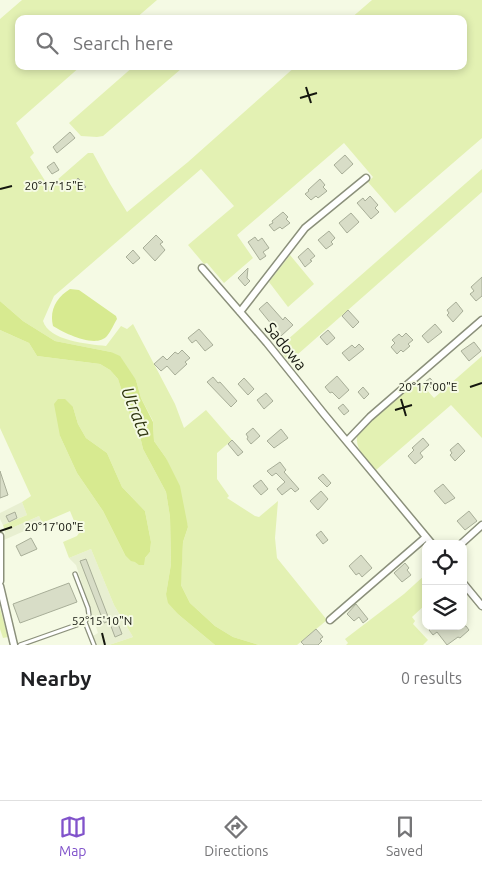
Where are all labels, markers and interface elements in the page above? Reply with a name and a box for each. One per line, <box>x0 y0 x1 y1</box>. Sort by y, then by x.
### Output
search box <box>15 15 467 70</box>
icon: search <box>33 29 61 57</box>
text: Search here <box>73 32 173 54</box>
text: 20°17'15"E <box>25 179 84 192</box>
street label: Sadowa <box>261 319 311 373</box>
text: 20°17'00"E <box>399 380 458 393</box>
water label: Utrata <box>118 384 156 440</box>
text: 20°17'00"E <box>25 520 84 533</box>
map controls <box>422 540 467 630</box>
button: locate <box>422 540 467 585</box>
button: layers <box>422 585 467 630</box>
text: 52°15'10"N <box>72 614 132 627</box>
text: Nearby <box>20 666 91 690</box>
text: 0 results <box>401 669 462 687</box>
tab: Map <box>59 813 87 859</box>
tab: Directions <box>204 813 268 859</box>
tab: Saved <box>386 813 423 859</box>

